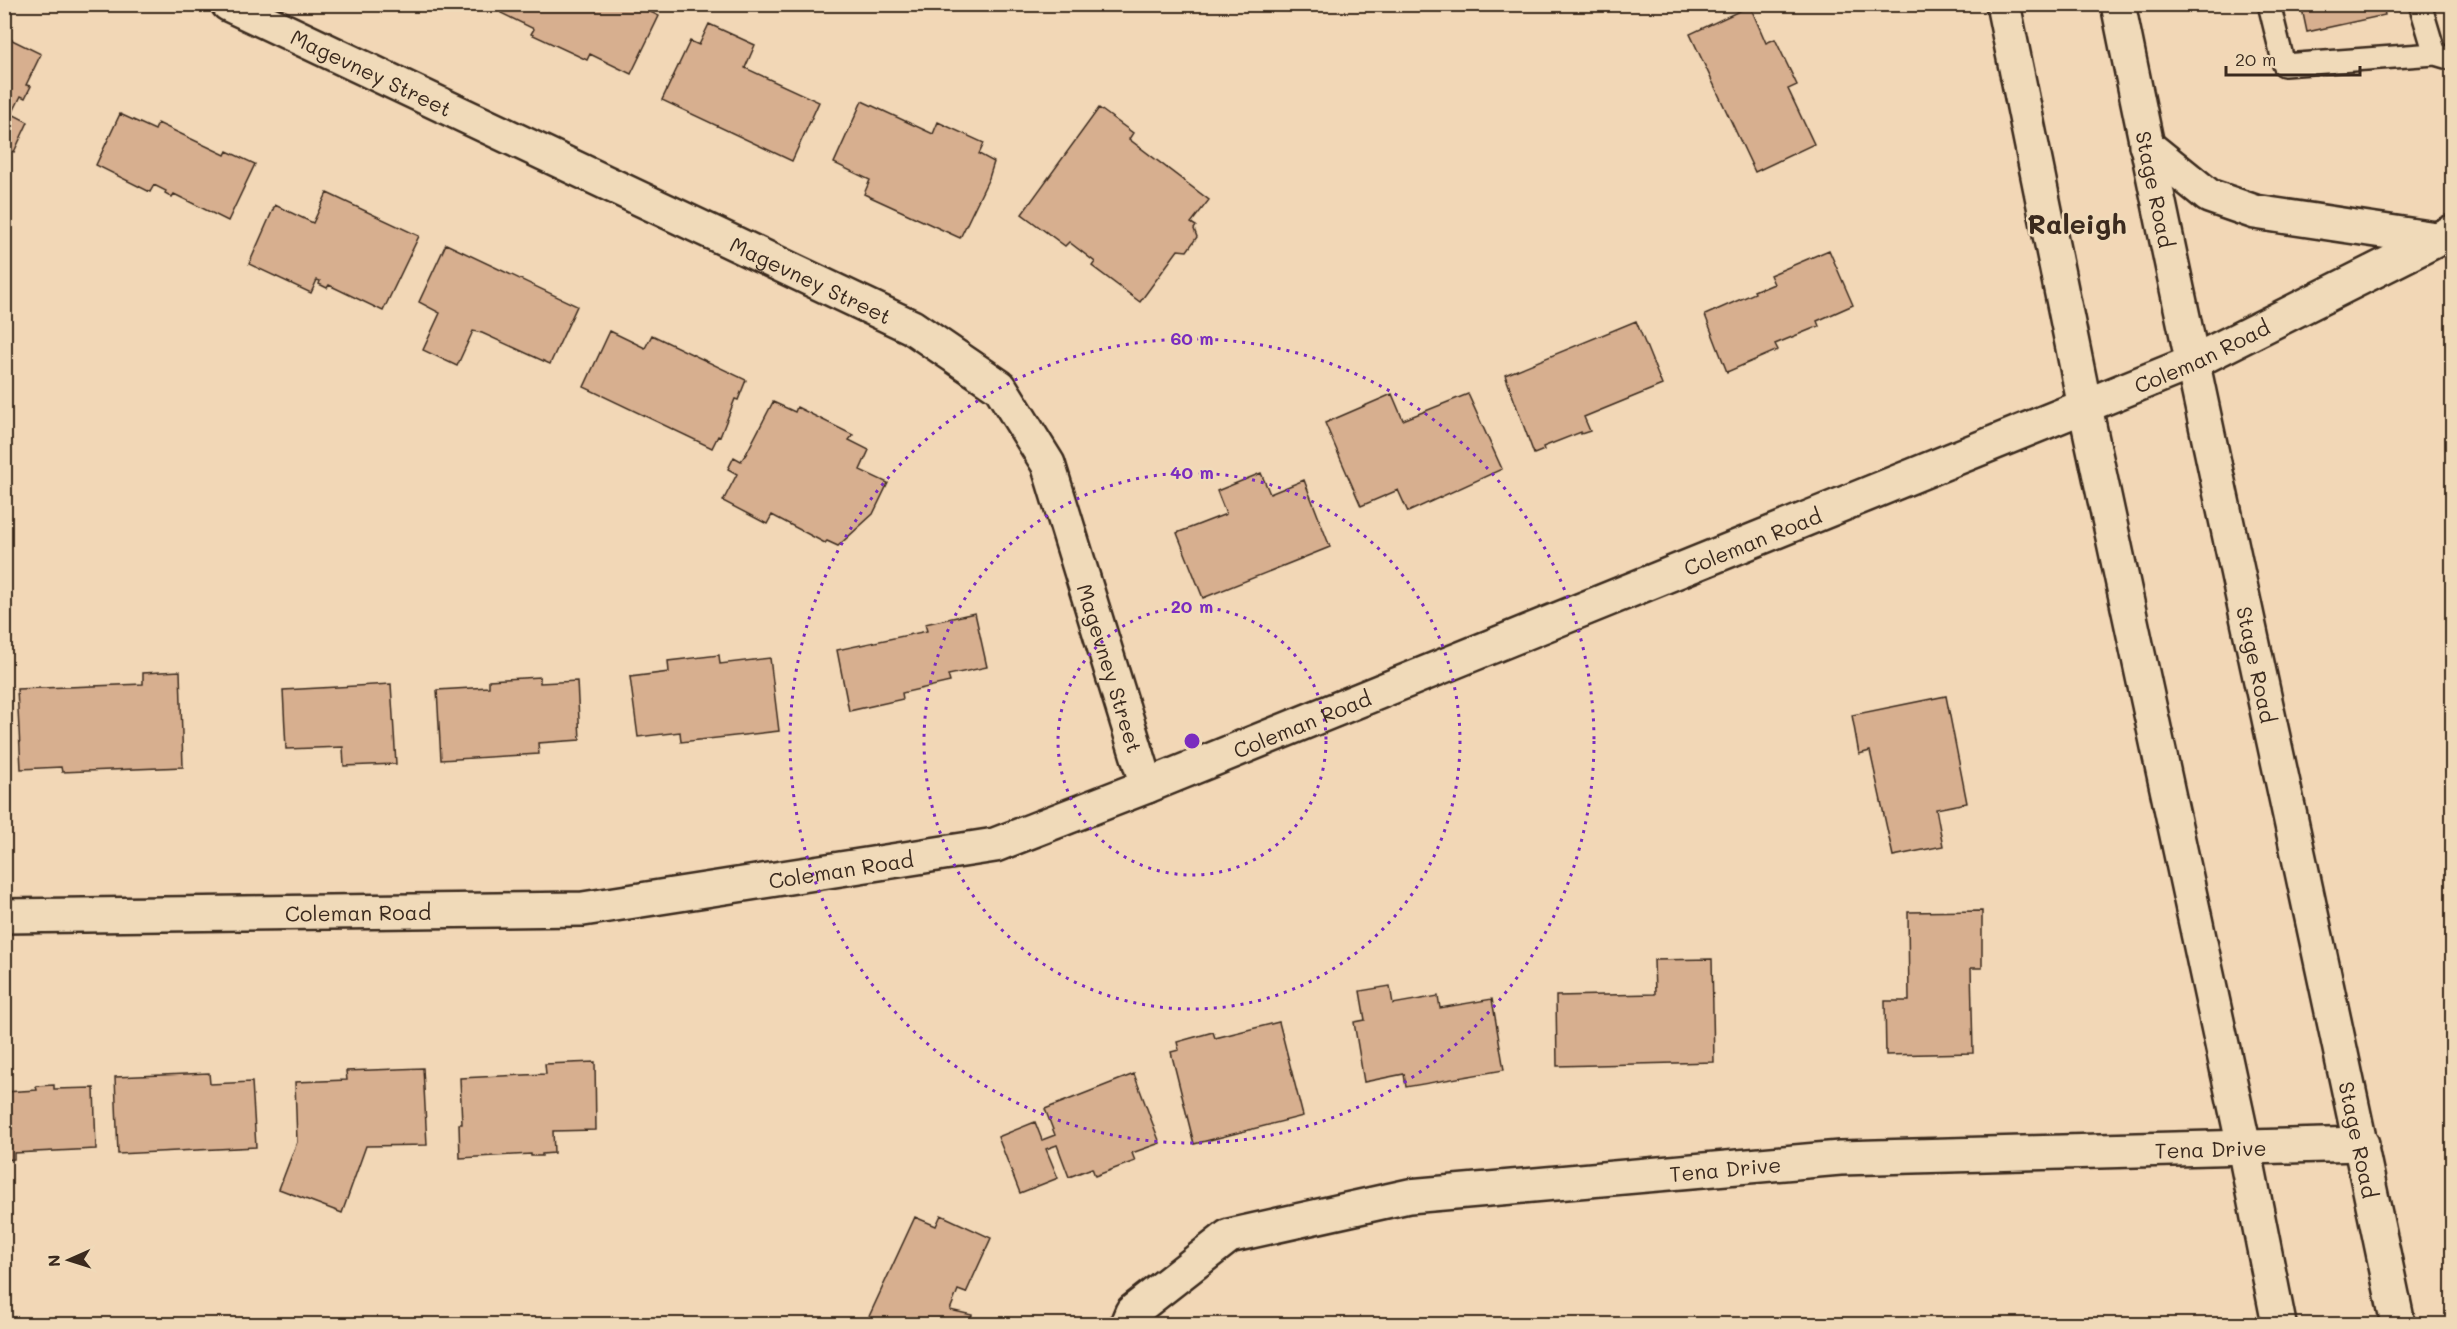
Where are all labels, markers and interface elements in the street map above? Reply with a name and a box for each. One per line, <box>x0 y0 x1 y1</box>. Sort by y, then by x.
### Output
street label: Magevney Street <box>287 22 457 122</box>
scale bar <box>2226 39 2360 77</box>
text: 20 m <box>2235 47 2276 71</box>
street label: Stage Road <box>2131 128 2181 250</box>
district label: Raleigh <box>2027 206 2127 241</box>
street label: Magevney Street <box>726 230 896 329</box>
street label: Coleman Road <box>2130 313 2274 398</box>
text: 60 m <box>1170 326 1214 350</box>
text: 40 m <box>1170 460 1214 484</box>
street label: Coleman Road <box>1679 501 1825 581</box>
street label: Magevney Street <box>1072 580 1149 756</box>
text: 20 m <box>1171 594 1213 618</box>
street label: Stage Road <box>2232 604 2283 725</box>
street label: Coleman Road <box>1229 683 1375 763</box>
centre of rings <box>1182 731 1202 751</box>
street label: Coleman Road <box>767 844 915 894</box>
street label: Coleman Road <box>285 897 431 926</box>
street label: Stage Road <box>2334 1079 2385 1200</box>
street label: Tena Drive <box>2154 1133 2267 1163</box>
street label: Tena Drive <box>1668 1150 1782 1186</box>
north arrow <box>39 1230 99 1290</box>
text: N <box>43 1254 64 1267</box>

